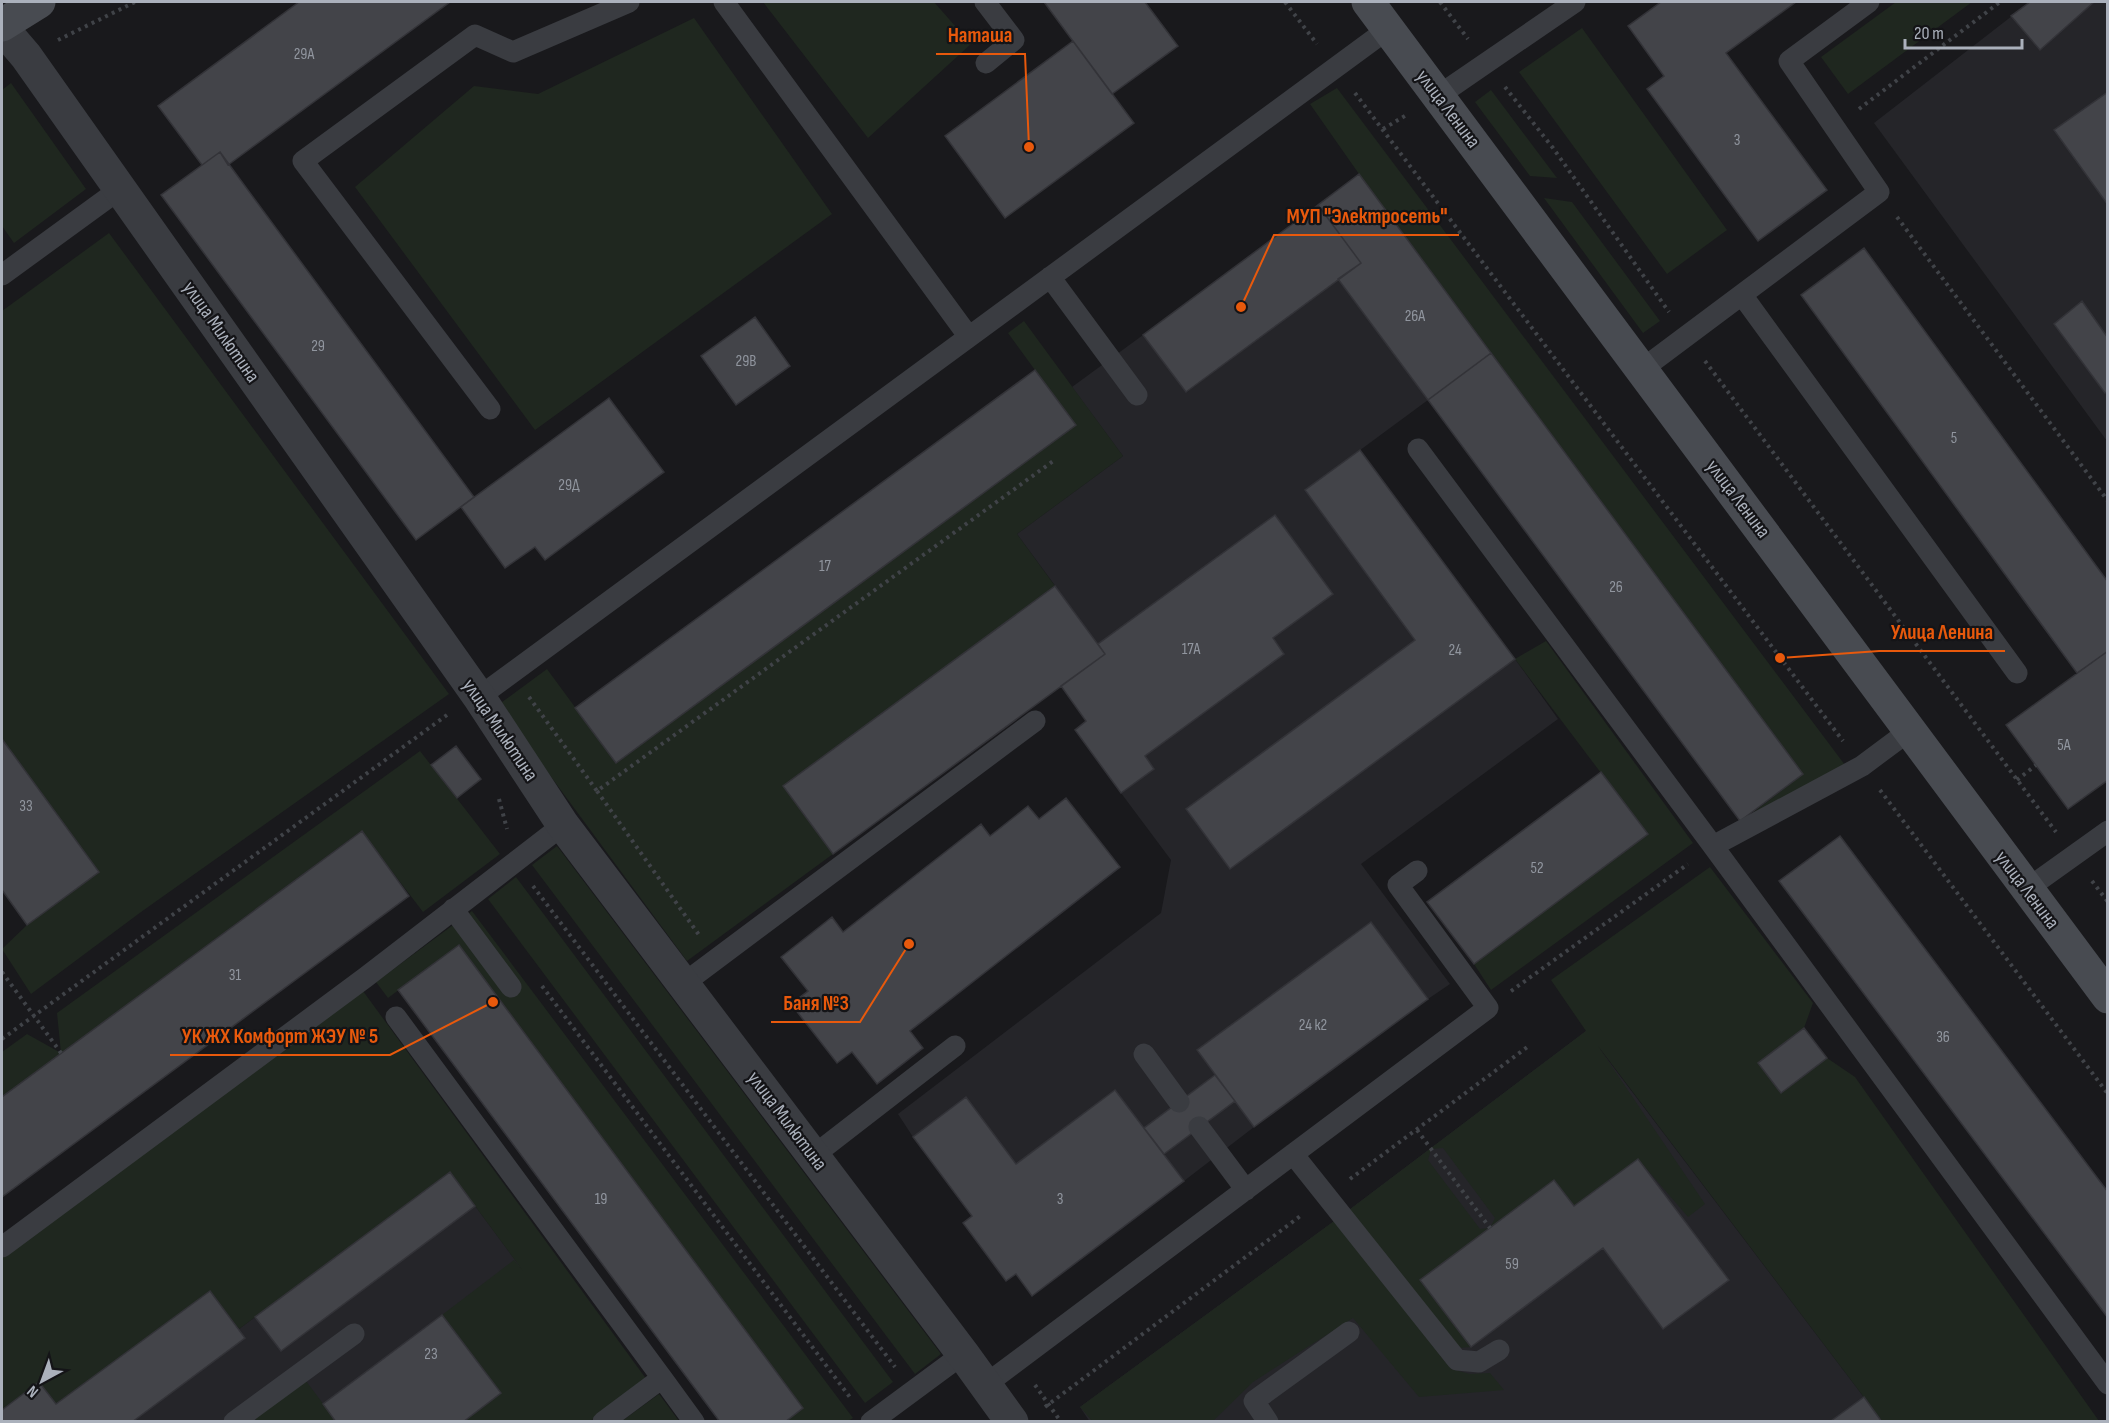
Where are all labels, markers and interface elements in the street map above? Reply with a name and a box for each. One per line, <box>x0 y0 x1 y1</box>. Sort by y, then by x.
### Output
scale bar <box>1905 12 2022 50</box>
callout: Наташа <box>936 15 1025 54</box>
text: Наташа <box>948 23 1012 48</box>
text: 20 m <box>1914 23 1944 44</box>
house number: 29А <box>294 45 314 64</box>
street label: улица Ленина <box>1411 65 1485 153</box>
house number: 3 <box>1734 131 1740 150</box>
callout: МУП "Электросеть" <box>1274 196 1459 235</box>
text: МУП "Электросеть" <box>1286 204 1448 229</box>
street label: улица Милютина <box>177 277 265 387</box>
house number: 26А <box>1405 307 1425 326</box>
house number: 29 <box>311 337 325 356</box>
house number: 29В <box>736 352 756 371</box>
house number: 5 <box>1951 429 1957 448</box>
street label: улица Ленина <box>1701 455 1775 543</box>
house number: 29Д <box>558 476 580 495</box>
house number: 17 <box>819 557 832 576</box>
house number: 26 <box>1609 578 1623 597</box>
callout: Улица Ленина <box>1879 612 2005 651</box>
text: Улица Ленина <box>1891 620 1993 645</box>
house number: 17А <box>1182 640 1200 659</box>
house number: 24 <box>1448 641 1462 660</box>
street label: улица Милютина <box>457 674 543 786</box>
house number: 5А <box>2057 736 2071 755</box>
house number: 33 <box>19 797 33 816</box>
street label: улица Ленина <box>1990 846 2064 934</box>
house number: 52 <box>1530 859 1544 878</box>
house number: 31 <box>229 966 242 985</box>
callout: Баня №3 <box>771 983 860 1022</box>
text: Баня №3 <box>783 991 849 1016</box>
callout: УК ЖХ Комфорт ЖЭУ № 5 <box>170 1016 390 1055</box>
house number: 24 к2 <box>1299 1016 1327 1035</box>
text: УК ЖХ Комфорт ЖЭУ № 5 <box>182 1024 378 1049</box>
house number: 36 <box>1936 1028 1950 1047</box>
street label: улица Милютина <box>742 1067 832 1175</box>
house number: 19 <box>595 1190 607 1209</box>
house number: 3 <box>1057 1190 1063 1209</box>
house number: 59 <box>1505 1255 1519 1274</box>
house number: 23 <box>424 1345 438 1364</box>
north arrow <box>12 1351 72 1411</box>
text: N <box>24 1381 43 1401</box>

